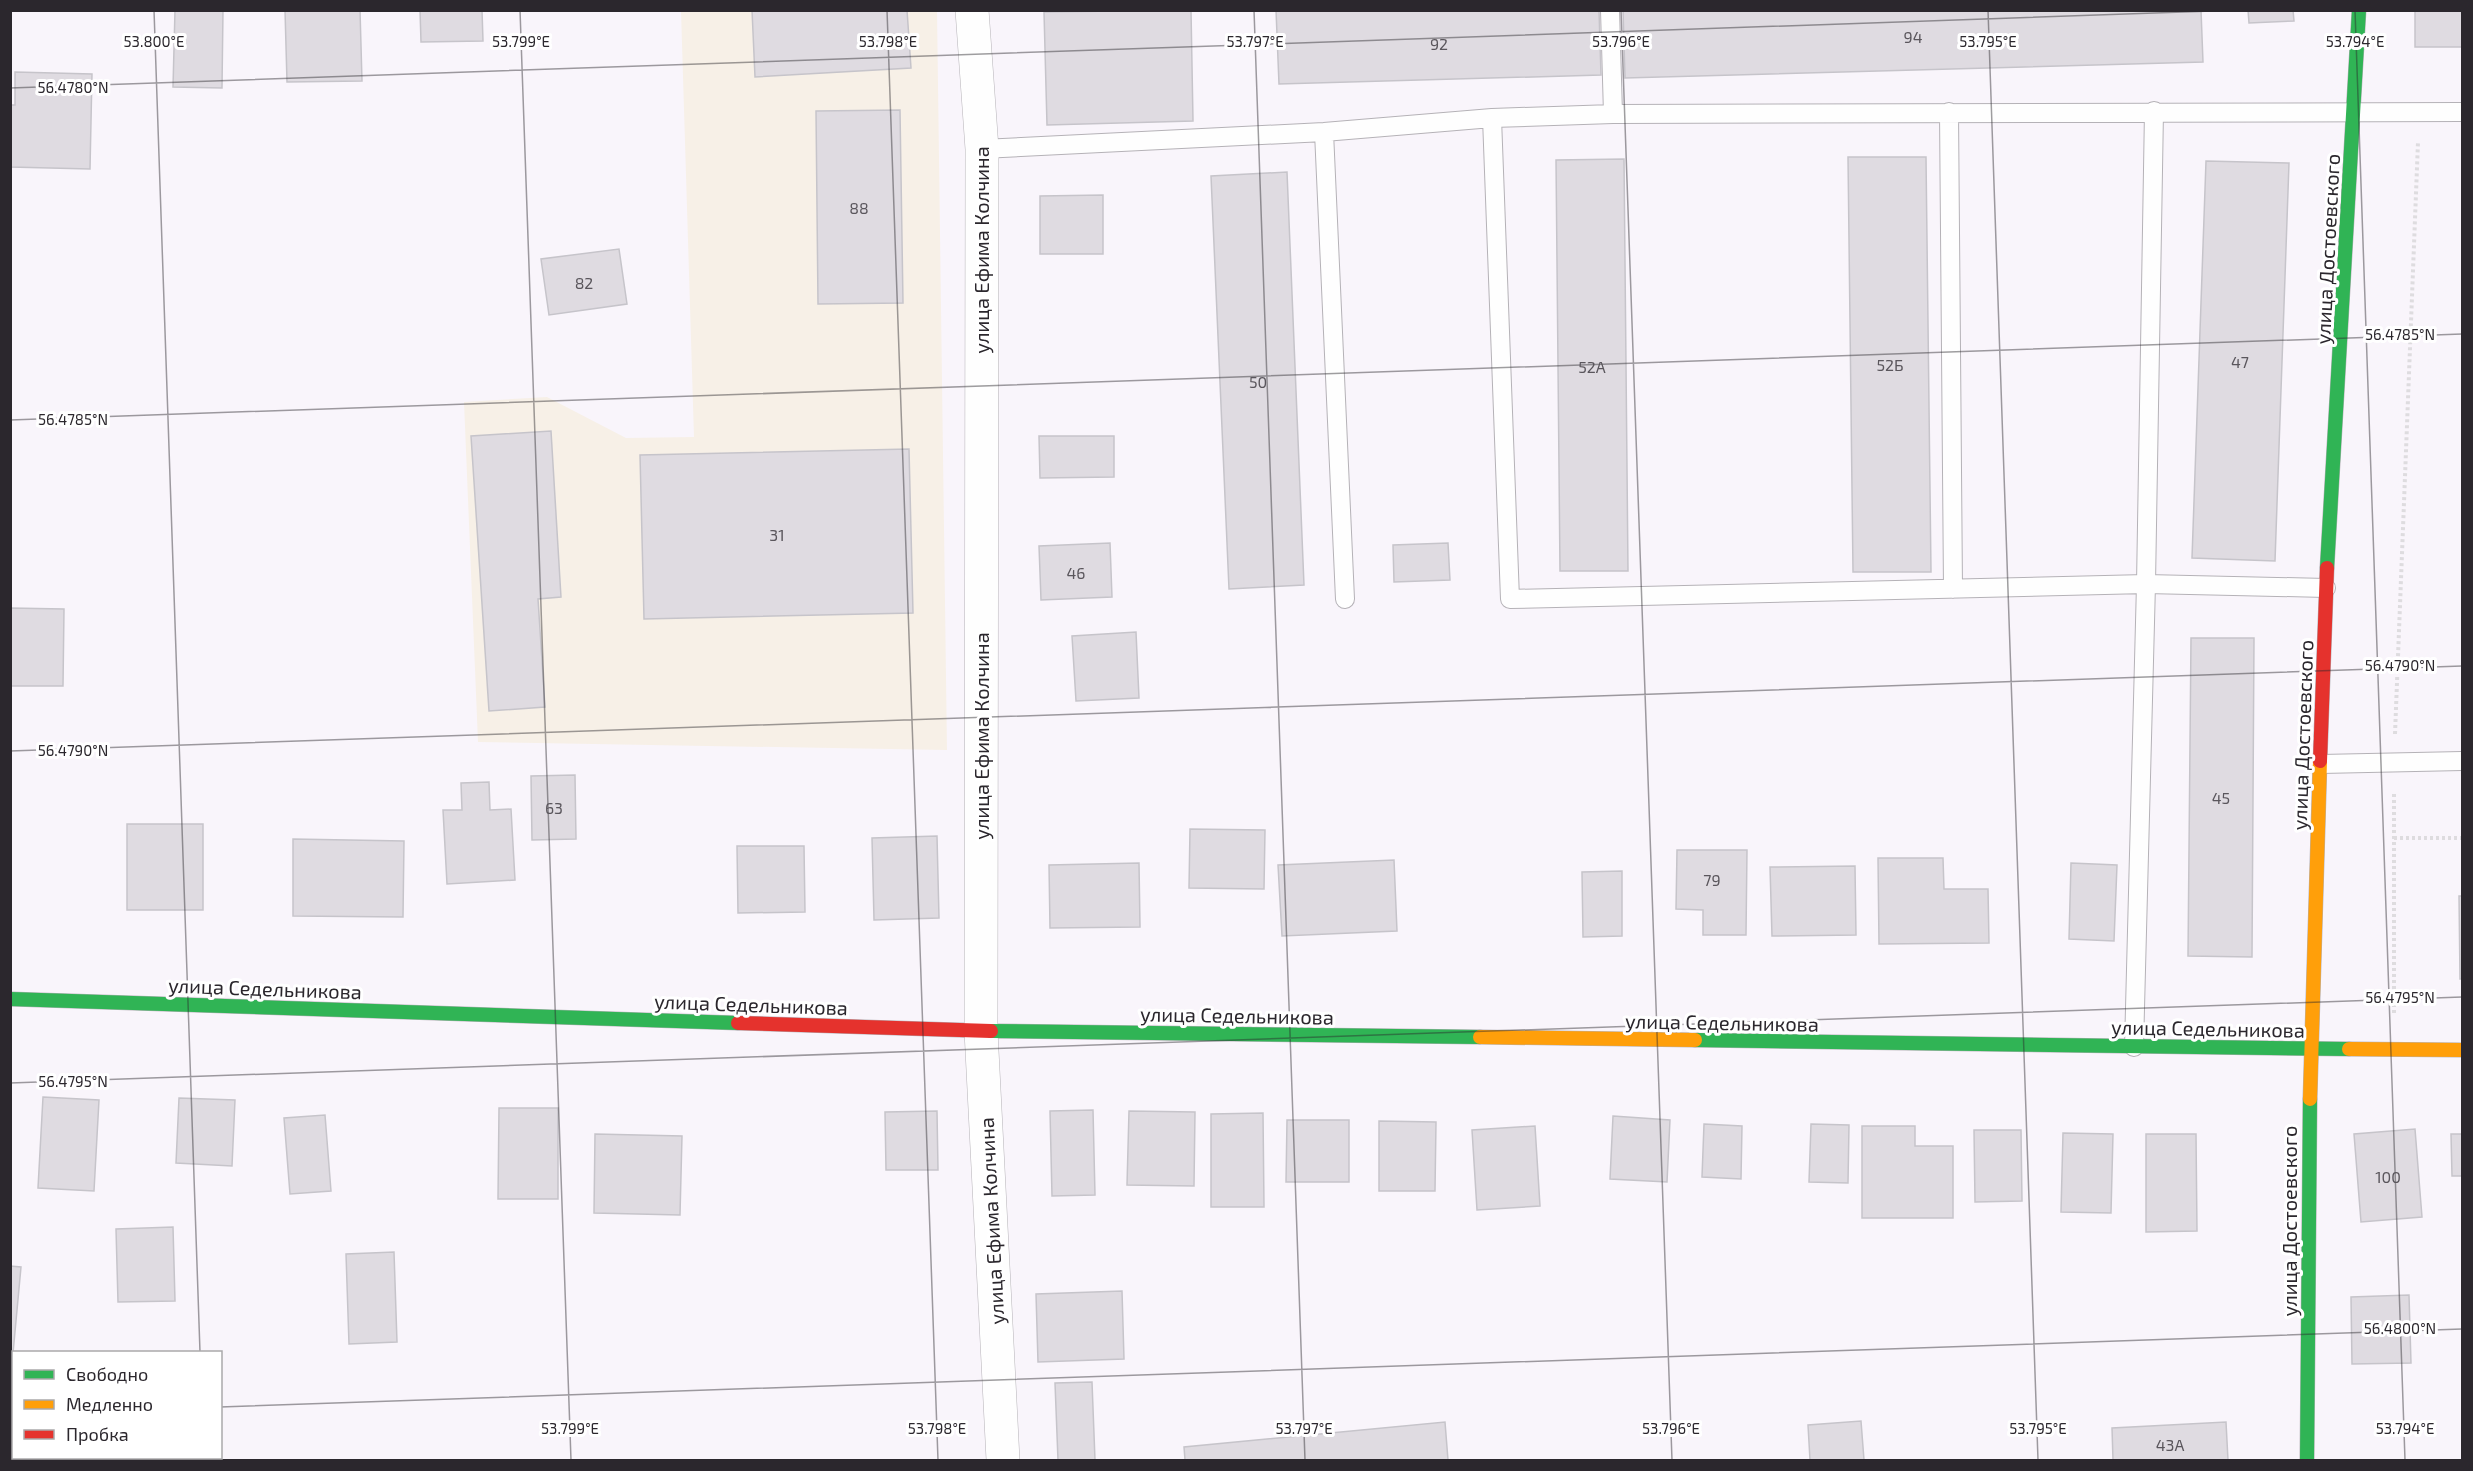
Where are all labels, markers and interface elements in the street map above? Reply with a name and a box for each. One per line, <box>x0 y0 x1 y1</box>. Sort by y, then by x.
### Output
house number: 94 <box>1904 27 1923 46</box>
text: 53.800°E <box>124 32 184 50</box>
text: 53.799°E <box>492 32 550 50</box>
text: 53.798°E <box>859 32 917 50</box>
text: 53.797°E <box>1226 32 1284 50</box>
text: 53.796°E <box>1592 32 1650 50</box>
text: 53.795°E <box>1959 32 2017 50</box>
text: 53.794°E <box>2326 32 2384 50</box>
house number: 92 <box>1430 34 1448 53</box>
text: 56.4780°N <box>38 78 109 96</box>
street label: улица Ефима Колчина <box>969 146 994 354</box>
street label: улица Достоевского <box>2310 153 2345 345</box>
house number: 88 <box>849 198 869 217</box>
house number: 82 <box>575 273 593 292</box>
text: 56.4785°N <box>2365 325 2435 343</box>
house number: 47 <box>2231 352 2249 371</box>
house number: 52Б <box>1876 355 1904 374</box>
house number: 52А <box>1578 357 1606 376</box>
house number: 50 <box>1249 372 1267 391</box>
text: 56.4785°N <box>38 410 108 428</box>
house number: 31 <box>769 525 785 544</box>
house number: 46 <box>1067 563 1086 582</box>
street label: улица Ефима Колчина <box>969 632 994 840</box>
street label: улица Достоевского <box>2287 639 2318 831</box>
text: 56.4790°N <box>2365 656 2435 674</box>
text: 56.4790°N <box>38 741 108 759</box>
house number: 45 <box>2212 788 2230 807</box>
house number: 63 <box>545 798 563 817</box>
house number: 79 <box>1703 870 1721 889</box>
street label: улица Седельникова <box>168 973 362 1004</box>
text: 56.4795°N <box>2365 988 2435 1006</box>
street label: улица Седельникова <box>654 989 848 1020</box>
street label: улица Седельникова <box>1140 1001 1334 1030</box>
street label: улица Седельникова <box>1625 1008 1819 1037</box>
street label: улица Седельникова <box>2111 1014 2305 1043</box>
text: 56.4795°N <box>38 1072 108 1090</box>
street label: улица Ефима Колчина <box>974 1117 1009 1325</box>
street label: улица Достоевского <box>2277 1126 2302 1316</box>
house number: 100 <box>2375 1167 2401 1186</box>
text: 56.4800°N <box>2364 1319 2436 1337</box>
legend <box>12 1351 222 1459</box>
text: Свободно <box>66 1363 148 1385</box>
text: Медленно <box>66 1393 153 1415</box>
text: 53.799°E <box>541 1419 599 1437</box>
text: 53.798°E <box>908 1419 966 1437</box>
text: 53.797°E <box>1275 1419 1333 1437</box>
text: 53.796°E <box>1642 1419 1700 1437</box>
text: 53.795°E <box>2009 1419 2067 1437</box>
text: 53.794°E <box>2376 1419 2434 1437</box>
text: Пробка <box>66 1423 129 1445</box>
house number: 43А <box>2156 1435 2184 1454</box>

